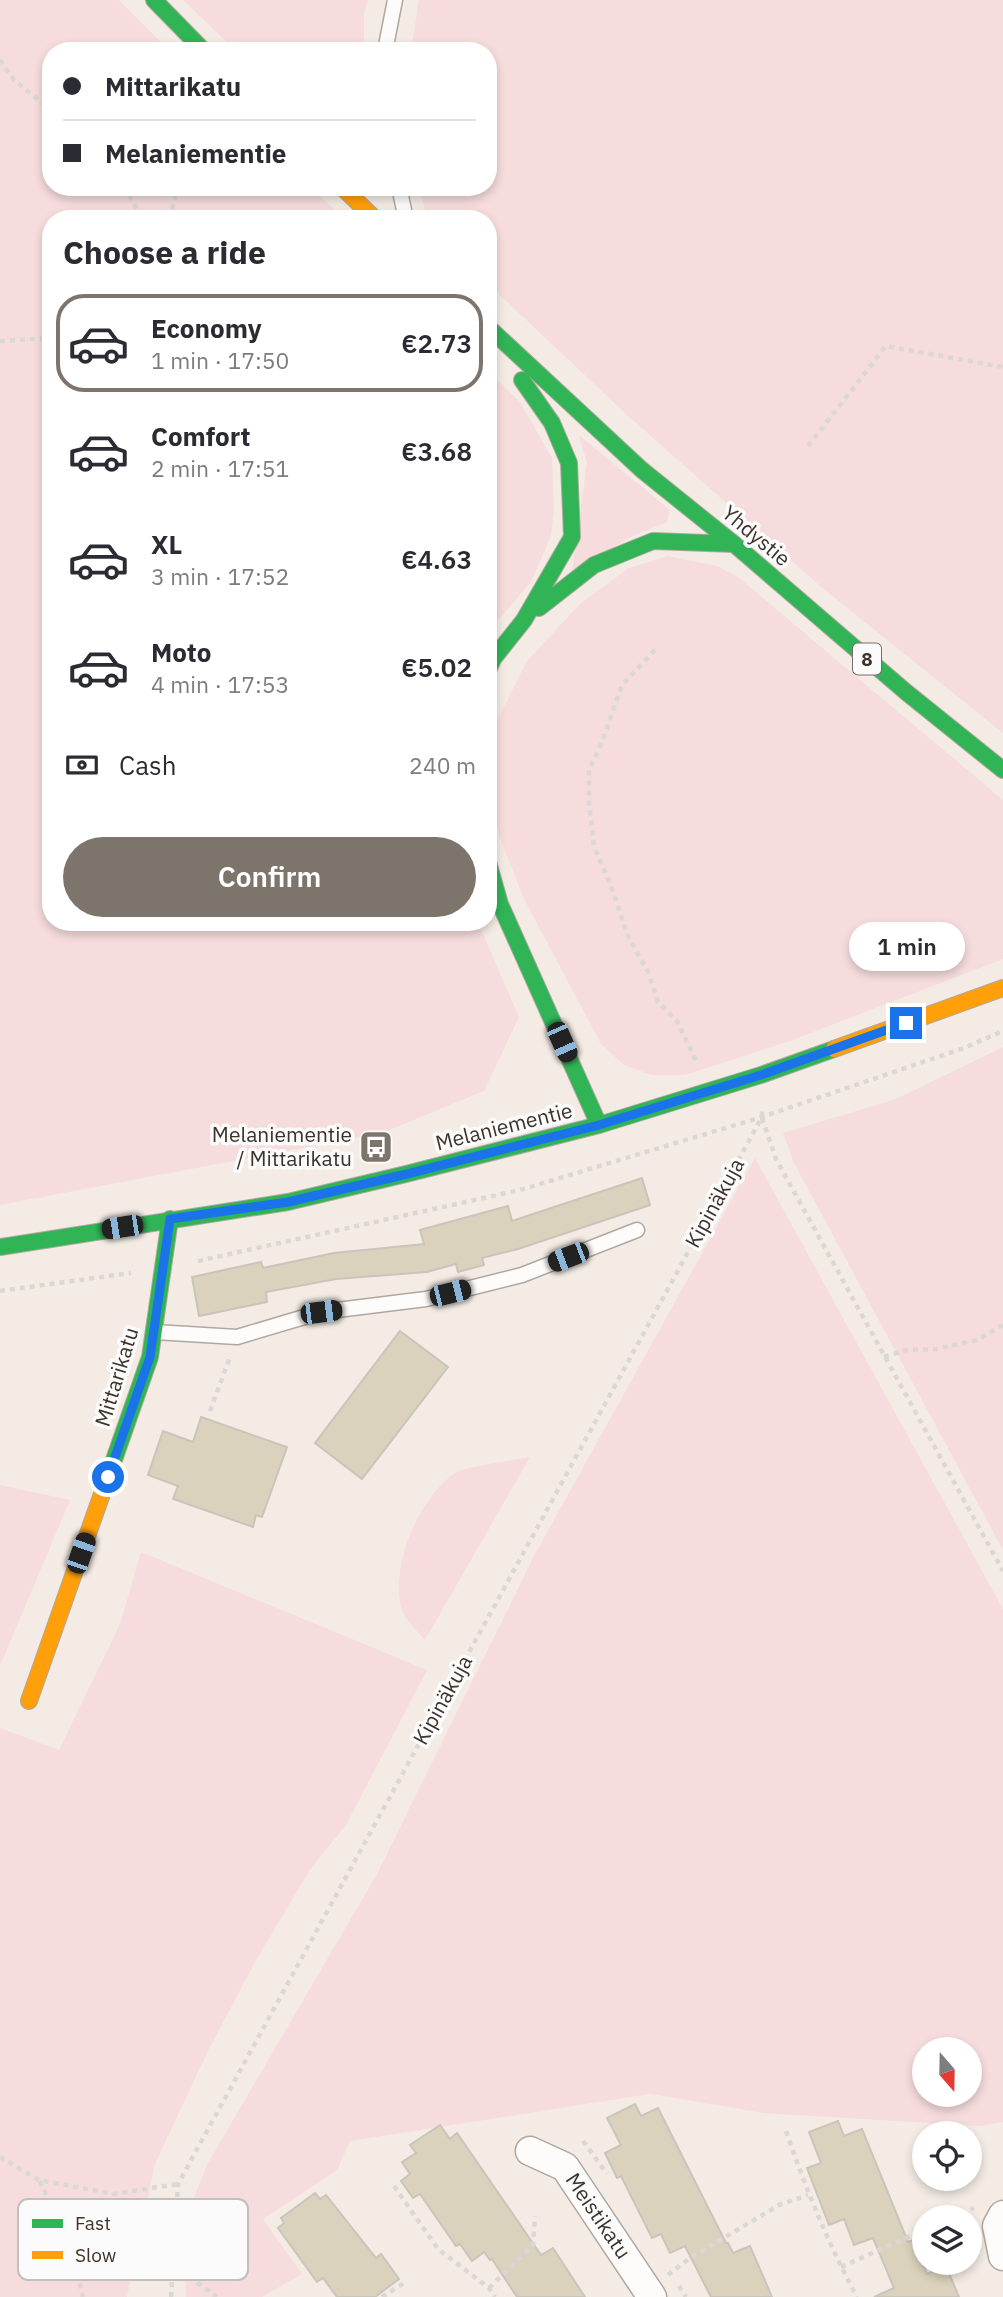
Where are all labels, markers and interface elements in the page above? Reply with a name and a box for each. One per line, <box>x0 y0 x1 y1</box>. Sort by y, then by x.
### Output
text: Mittarikatu <box>105 69 241 103</box>
text: Melaniementie <box>105 136 286 170</box>
text: Choose a ride <box>63 231 266 273</box>
text: Economy <box>151 311 262 345</box>
icon: car <box>67 312 130 375</box>
text: €2.73 <box>401 326 472 360</box>
text: 1 min · 17:50 <box>151 345 289 375</box>
text: Comfort <box>151 419 250 453</box>
icon: car <box>67 420 130 483</box>
text: €3.68 <box>401 434 472 468</box>
text: 2 min · 17:51 <box>151 453 289 483</box>
street label: Yhdystie <box>717 498 797 572</box>
text: XL <box>151 527 182 561</box>
icon: car <box>67 528 130 591</box>
text: €4.63 <box>401 542 472 576</box>
text: 3 min · 17:52 <box>151 561 289 591</box>
text: Moto <box>151 635 211 669</box>
icon: car <box>67 636 130 699</box>
road number: 8 <box>853 644 881 674</box>
text: €5.02 <box>401 650 472 684</box>
text: 4 min · 17:53 <box>151 669 289 699</box>
icon: cash <box>63 746 101 784</box>
text: Cash <box>119 748 176 782</box>
text: 240 m <box>409 750 476 780</box>
button: Confirm <box>63 837 476 917</box>
callout: 1 min <box>848 922 964 970</box>
text: 1 min <box>877 931 937 961</box>
route end <box>890 1007 922 1039</box>
car <box>544 1019 581 1065</box>
street label: Melaniementie <box>432 1095 575 1157</box>
place label: Melaniementie / Mittarikatu <box>212 1120 352 1172</box>
bus stop icon: Melaniementie / Mittarikatu <box>357 1128 395 1166</box>
street label: Kipinäkuja <box>678 1153 750 1252</box>
car <box>100 1213 145 1241</box>
car <box>545 1240 592 1274</box>
car <box>428 1278 473 1308</box>
car <box>299 1299 344 1325</box>
street label: Mittarikatu <box>88 1324 144 1430</box>
route start <box>92 1461 124 1493</box>
car <box>65 1530 98 1576</box>
street label: Kipinäkuja <box>406 1650 478 1749</box>
north arrow <box>912 2037 982 2107</box>
map controls <box>912 2037 982 2275</box>
button: locate <box>912 2121 982 2191</box>
street label: Meistikatu <box>560 2167 638 2264</box>
legend <box>18 2199 248 2280</box>
button: layers <box>912 2205 982 2275</box>
text: Fast <box>75 2211 111 2235</box>
text: Slow <box>75 2243 116 2267</box>

